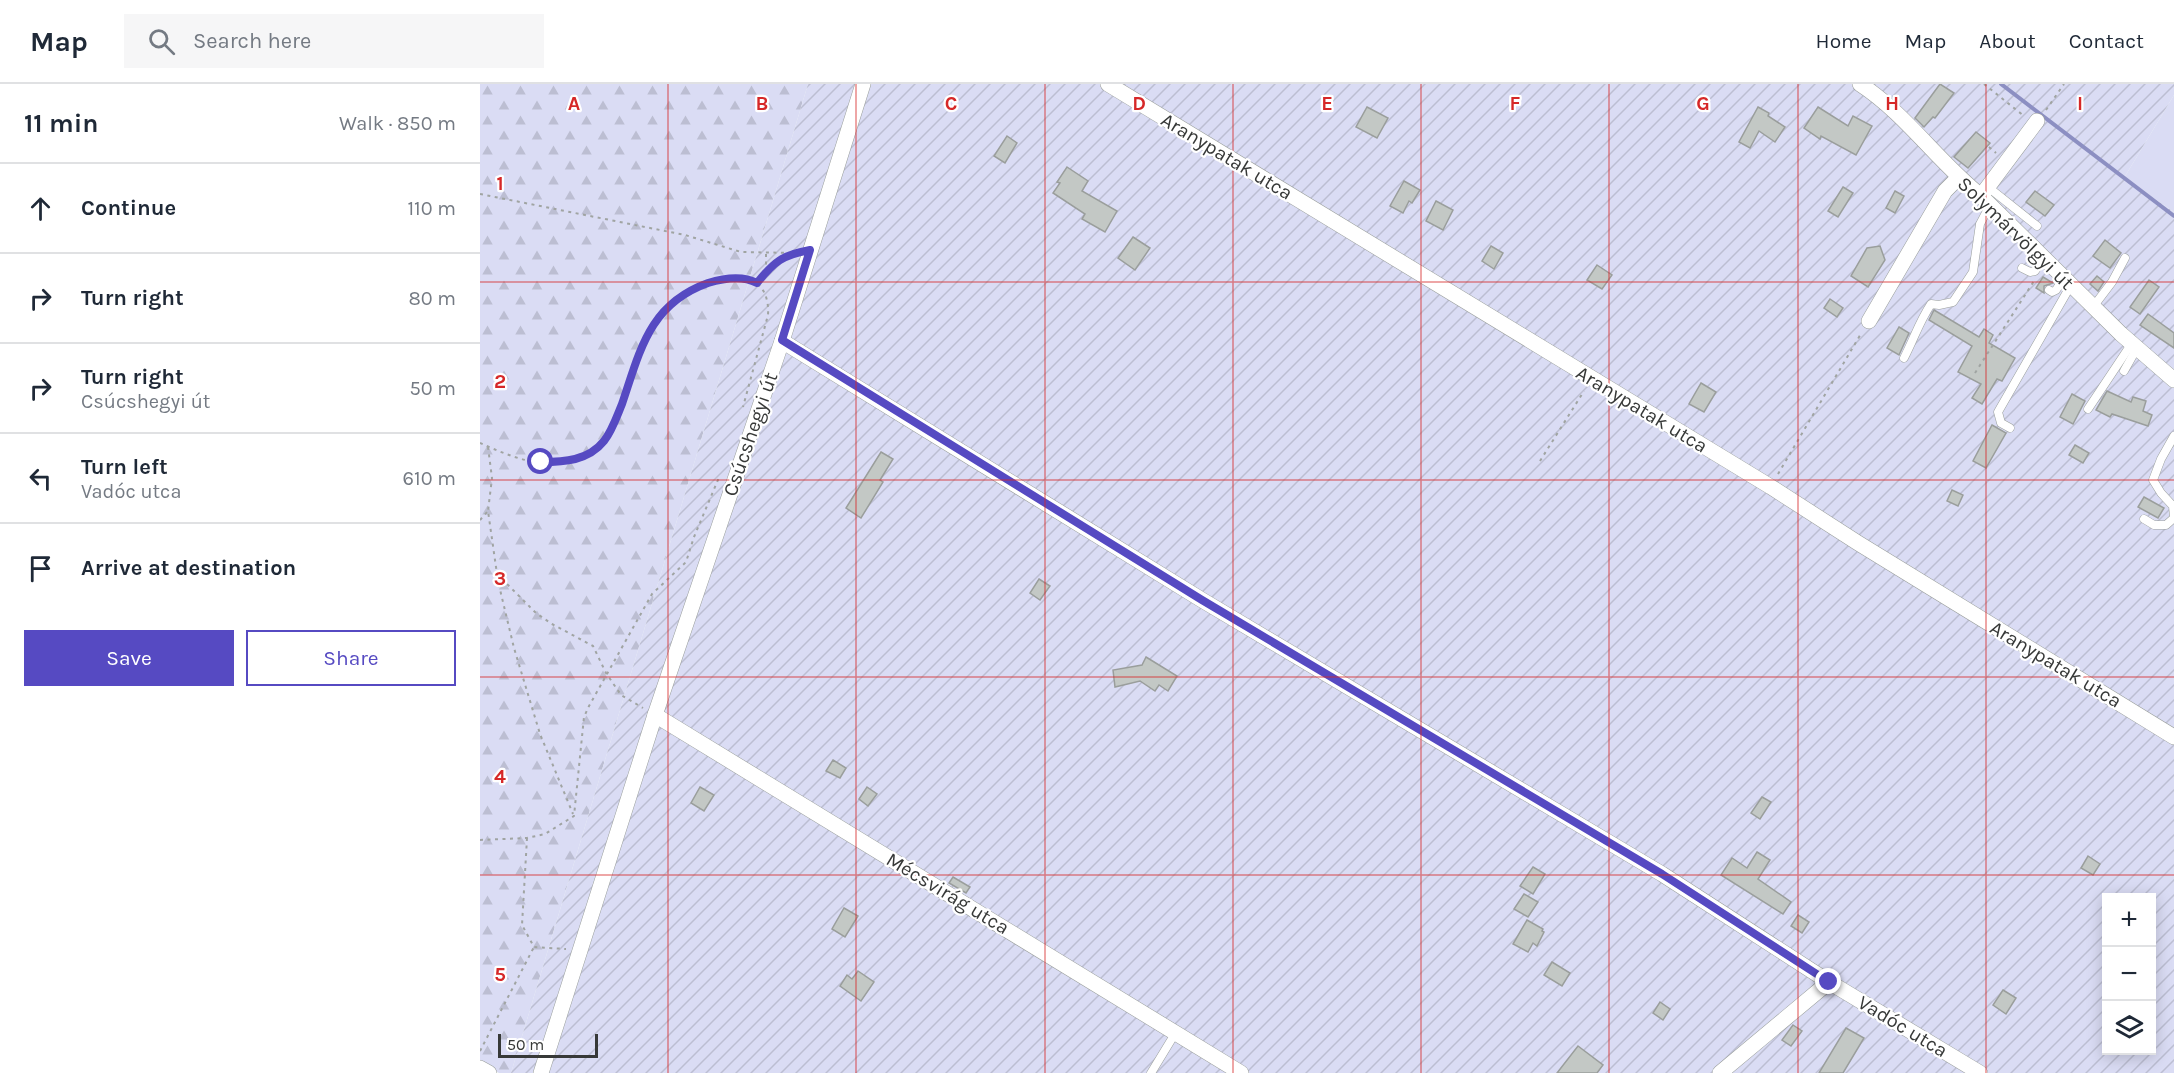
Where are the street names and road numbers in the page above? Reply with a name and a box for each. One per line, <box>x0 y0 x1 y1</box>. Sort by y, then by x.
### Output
street label: Aranypatak utca <box>1157 108 1297 205</box>
street label: Solymárvölgyi út <box>1953 172 2079 295</box>
street label: Aranypatak utca <box>1572 361 1712 458</box>
street label: Csúcshegyi út <box>719 369 783 499</box>
street label: Aranypatak utca <box>1986 616 2126 713</box>
street label: Mécsvirág utca <box>882 848 1013 939</box>
street label: Vadóc utca <box>1854 991 1952 1062</box>

